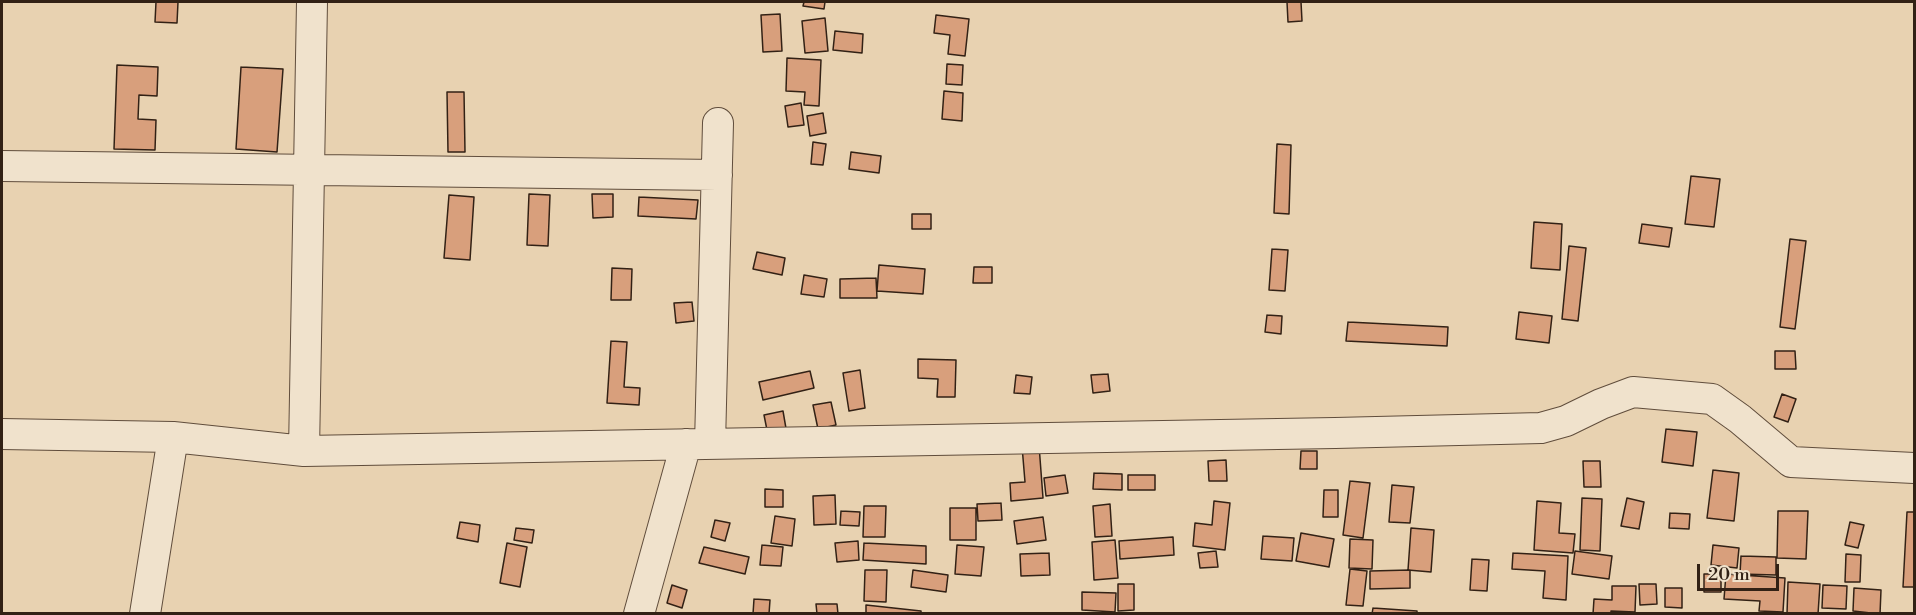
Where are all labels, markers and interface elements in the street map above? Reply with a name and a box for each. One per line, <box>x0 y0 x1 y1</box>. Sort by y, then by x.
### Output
scale bar <box>1700 552 1782 590</box>
text: 20 m <box>1708 563 1750 586</box>

